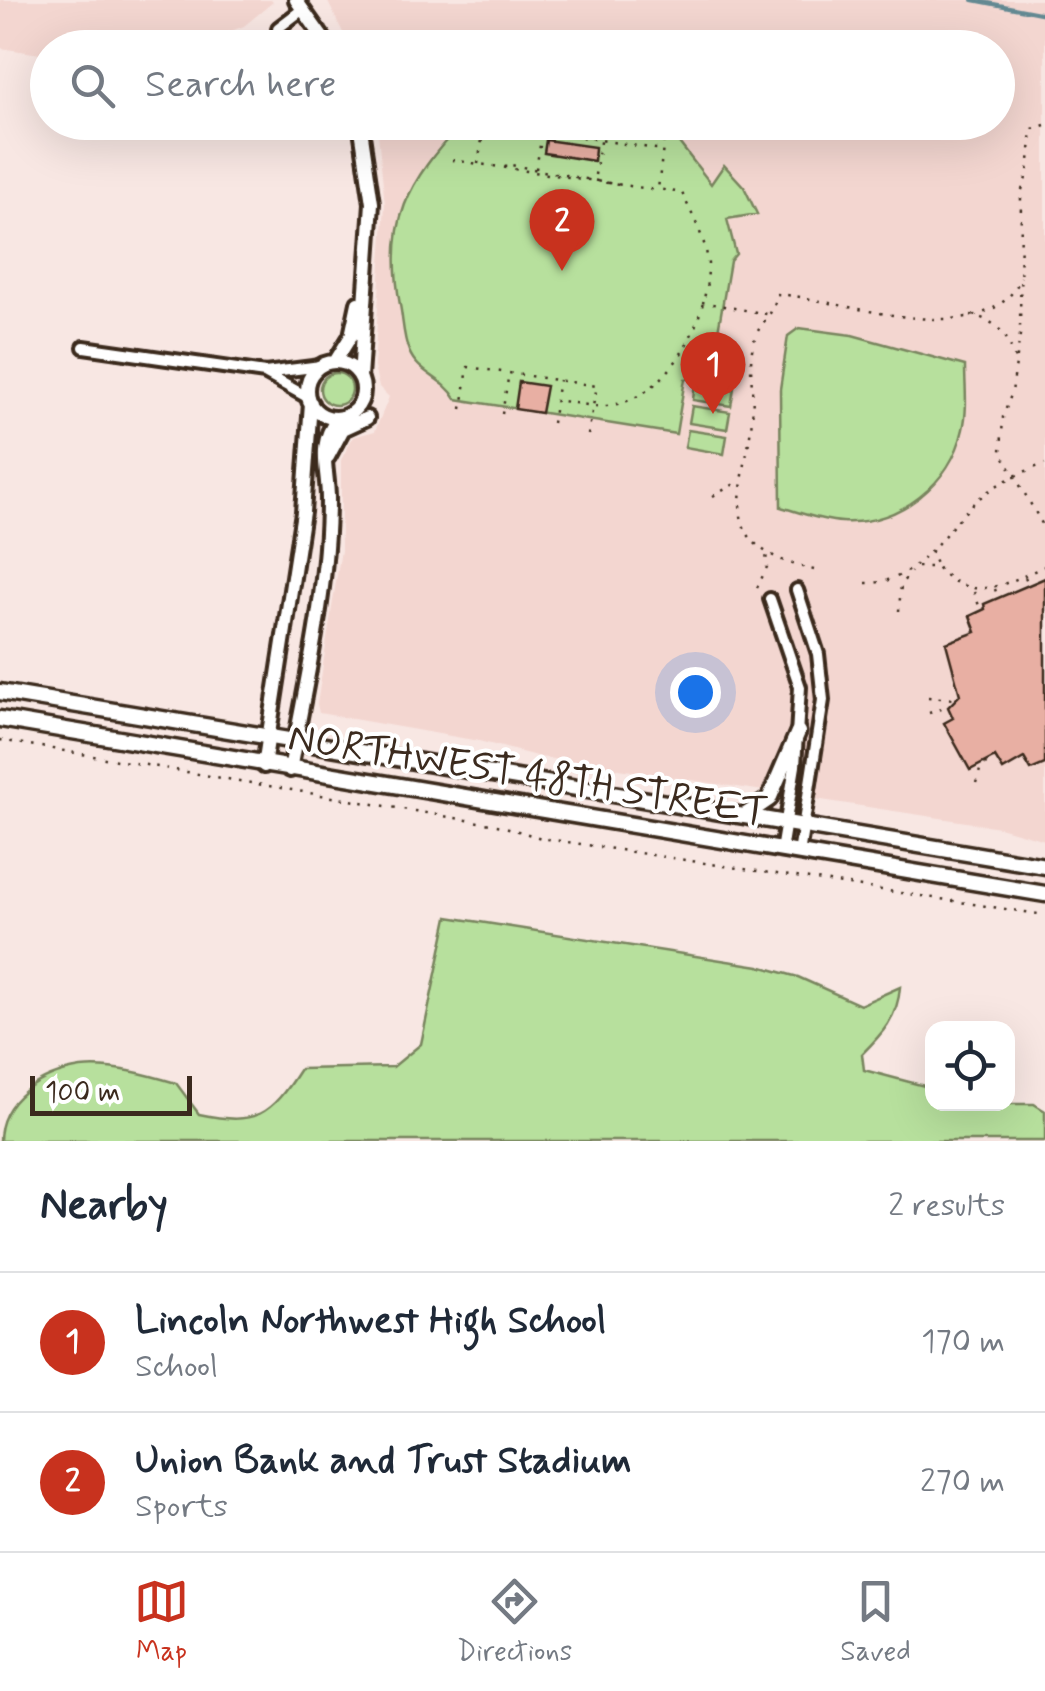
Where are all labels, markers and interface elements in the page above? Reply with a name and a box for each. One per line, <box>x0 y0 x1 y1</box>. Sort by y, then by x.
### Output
search box <box>30 30 1015 140</box>
icon: search <box>65 58 120 113</box>
text: Search here <box>145 61 336 110</box>
pin: 2 <box>530 188 594 271</box>
pin: 1 <box>680 332 746 414</box>
your location <box>670 667 721 718</box>
street label: NORTHWEST 48TH STREET <box>284 712 772 840</box>
map controls <box>925 1021 1015 1111</box>
button: locate <box>925 1021 1015 1111</box>
scale bar <box>30 1071 192 1116</box>
text: 100 m <box>45 1075 120 1112</box>
text: Nearby <box>40 1179 168 1234</box>
text: 2 results <box>888 1185 1005 1227</box>
text: Lincoln Northwest High School <box>135 1297 606 1346</box>
text: 1 <box>65 1321 80 1363</box>
text: 170 m <box>921 1321 1005 1363</box>
text: School <box>135 1346 218 1388</box>
text: Union Bank and Trust Stadium <box>135 1437 631 1486</box>
text: 2 <box>65 1461 80 1503</box>
text: 270 m <box>920 1461 1005 1503</box>
text: Sports <box>135 1486 228 1528</box>
tab: Map <box>134 1574 189 1671</box>
tab: Directions <box>457 1574 572 1671</box>
tab: Saved <box>840 1574 911 1671</box>

